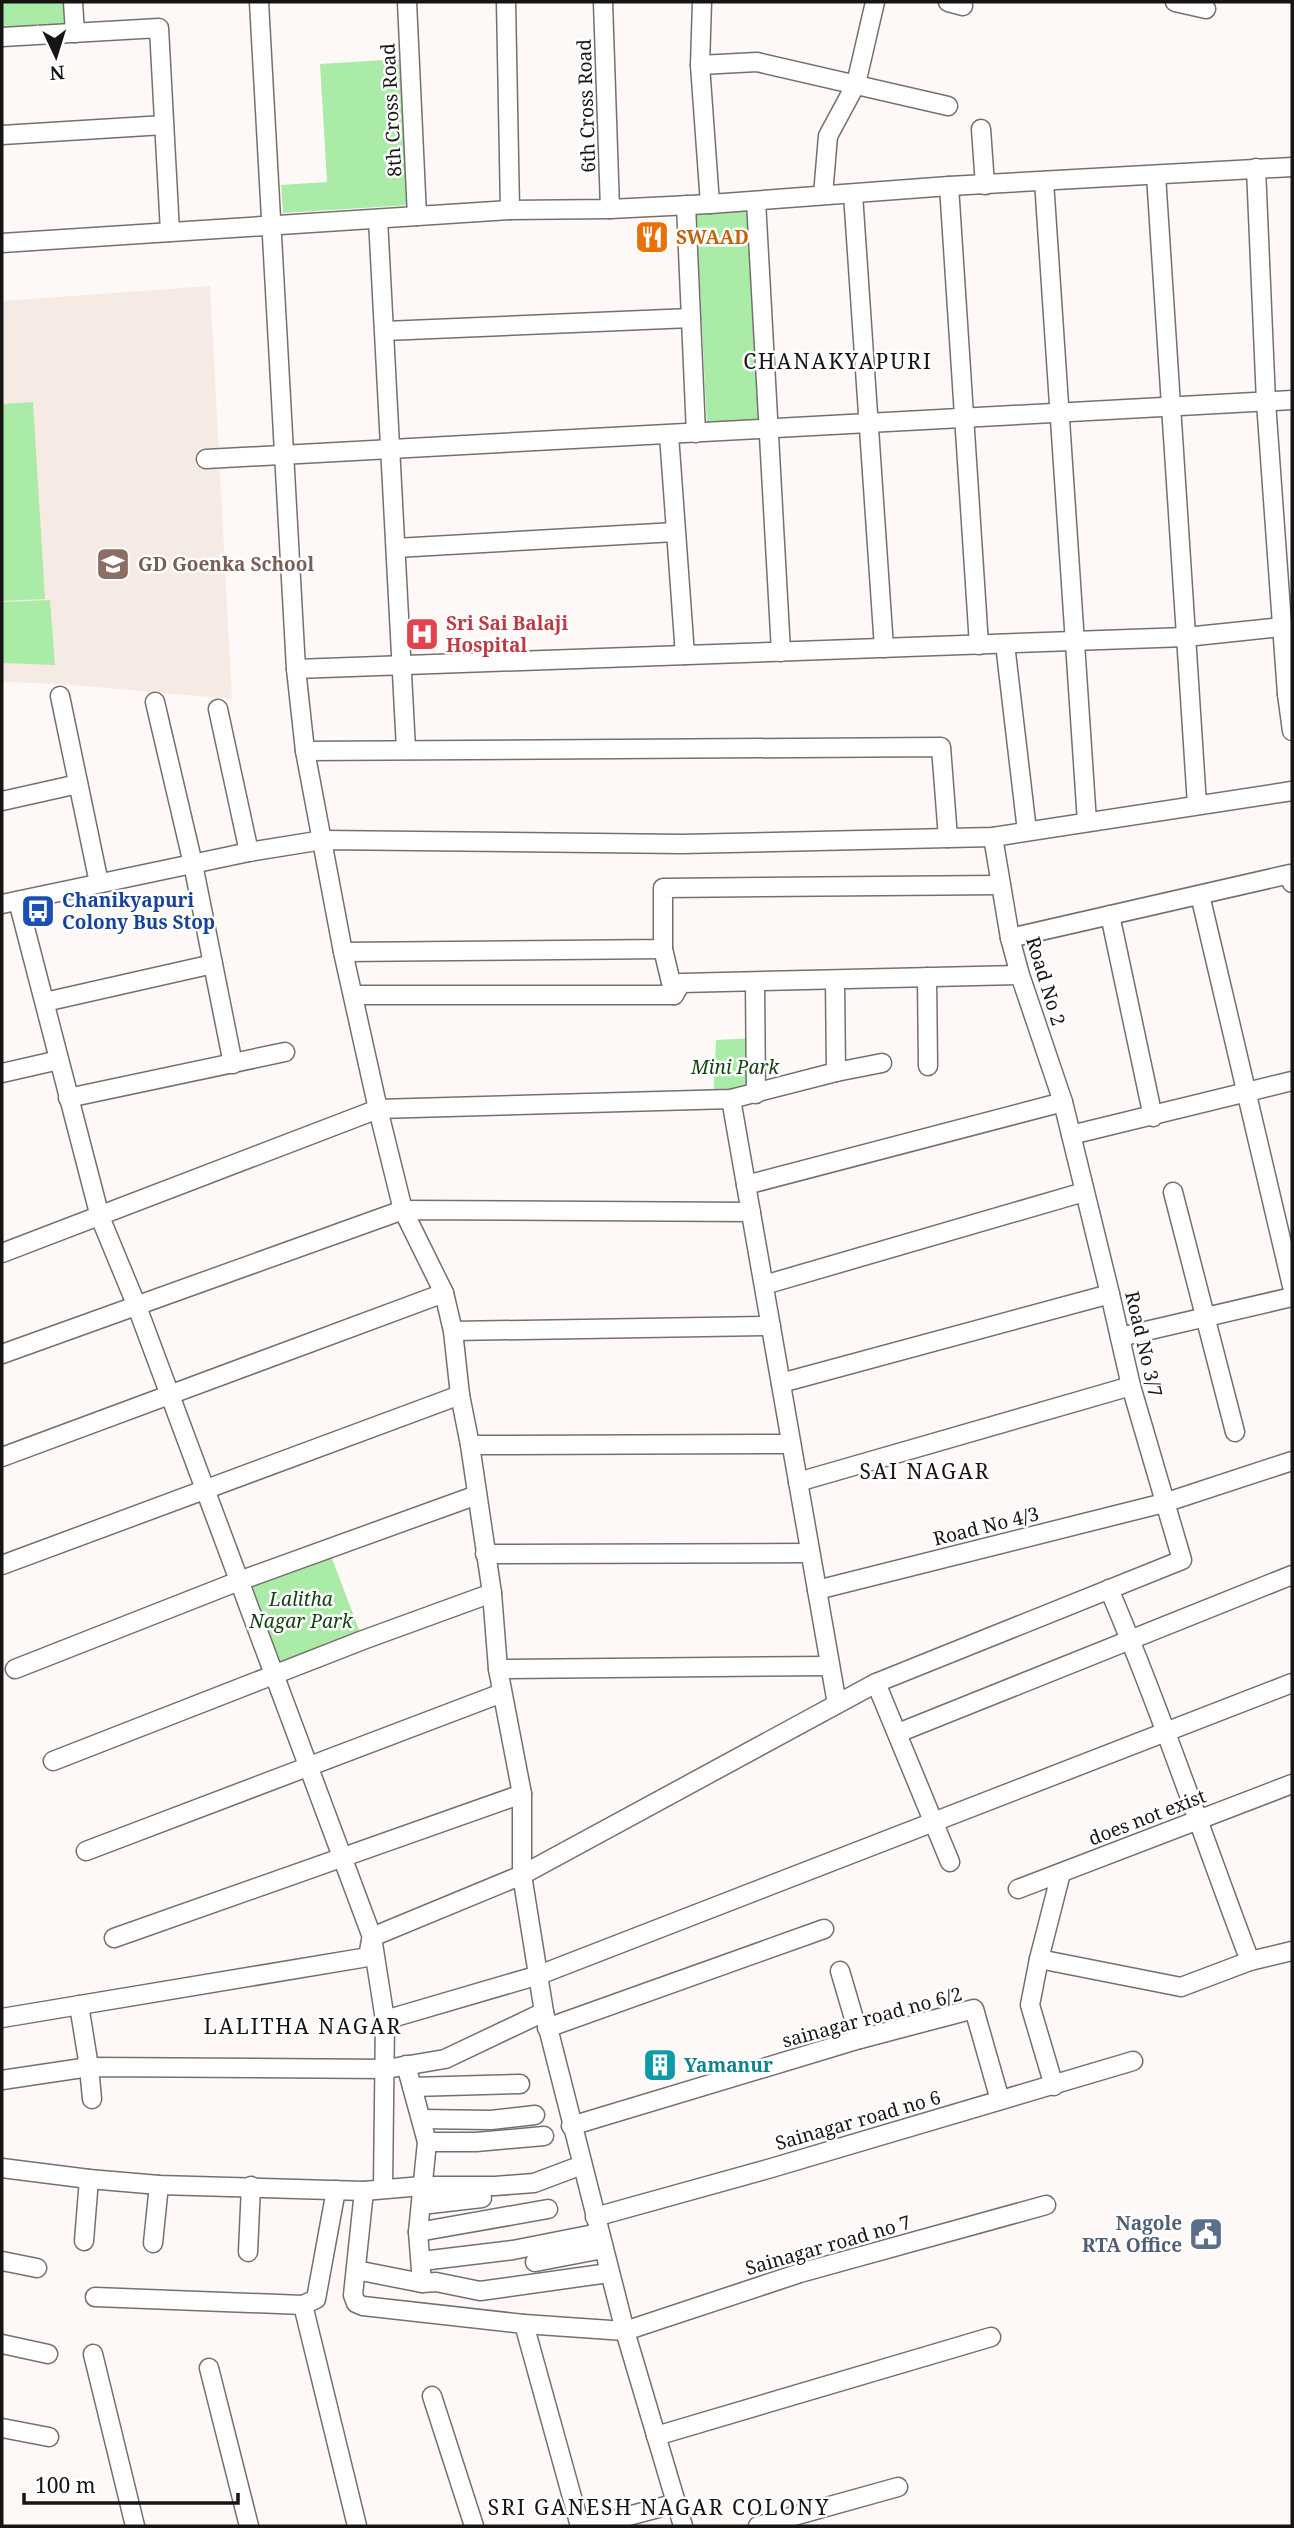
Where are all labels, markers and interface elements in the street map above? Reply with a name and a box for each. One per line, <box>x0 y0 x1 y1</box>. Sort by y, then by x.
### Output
north arrow <box>21 21 91 91</box>
street label: 6th Cross Road <box>571 38 601 173</box>
street label: 8th Cross Road <box>375 42 407 177</box>
text: N <box>49 59 66 86</box>
restaurant icon: SWAAD <box>633 218 671 256</box>
place label: SWAAD <box>676 224 749 250</box>
district label: CHANAKYAPURI <box>743 347 933 375</box>
school or university icon: GD Goenka School <box>94 545 132 583</box>
place label: GD Goenka School <box>138 551 314 577</box>
place label: Sri Sai Balaji Hospital <box>446 610 568 658</box>
hospital icon: Sri Sai Balaji Hospital <box>403 615 441 653</box>
place label: Chanikyapuri Colony Bus Stop <box>62 887 215 935</box>
bus stop icon: Chanikyapuri Colony Bus Stop <box>19 892 57 930</box>
street label: Road No 2 <box>1020 933 1072 1029</box>
park label: Mini Park <box>690 1054 780 1080</box>
street label: Road No 3/7 <box>1119 1289 1169 1399</box>
district label: SAI NAGAR <box>860 1457 990 1485</box>
street label: Road No 4/3 <box>931 1500 1041 1552</box>
park label: Lalitha Nagar Park <box>248 1586 354 1634</box>
street label: does not exist <box>1085 1783 1210 1851</box>
street label: sainagar road no 6/2 <box>779 1980 965 2054</box>
district label: LALITHA NAGAR <box>204 2012 402 2040</box>
building icon: Yamanur <box>641 2046 679 2084</box>
place label: Yamanur <box>684 2052 773 2078</box>
street label: Sainagar road no 6 <box>772 2084 944 2156</box>
street label: Sainagar road no 7 <box>742 2209 914 2281</box>
place label: Nagole RTA Office <box>1082 2210 1182 2258</box>
public building icon: Nagole RTA Office <box>1187 2215 1225 2253</box>
scale bar <box>24 2462 238 2506</box>
text: 100 m <box>35 2471 96 2499</box>
district label: SRI GANESH NAGAR COLONY <box>488 2493 830 2521</box>

